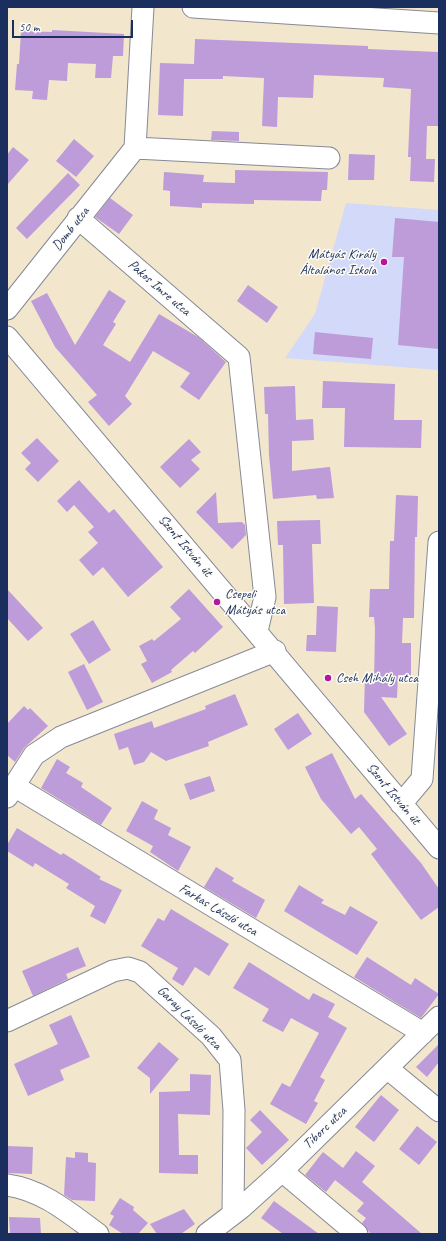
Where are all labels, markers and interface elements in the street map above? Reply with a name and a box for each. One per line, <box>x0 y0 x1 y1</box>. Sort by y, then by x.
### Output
scale bar <box>14 12 135 38</box>
text: 50 m <box>19 19 39 35</box>
street label: Domb utca <box>49 204 93 254</box>
place label: Mátyás Király Általános Iskola <box>300 246 376 278</box>
street label: Pakos Imre utca <box>124 256 194 320</box>
marker: Mátyás Király Általános Iskola <box>379 257 389 267</box>
street label: Szent István út <box>154 512 216 580</box>
place label: Csepeli Mátyás utca <box>225 586 285 618</box>
marker: Csepeli Mátyás utca <box>212 597 222 607</box>
place label: Cseh Mihály utca <box>336 670 418 686</box>
marker: Cseh Mihály utca <box>323 673 333 683</box>
street label: Szent István út <box>362 760 424 828</box>
street label: Farkas László utca <box>176 880 260 940</box>
street label: Garay László utca <box>153 982 225 1054</box>
street label: Tiborc utca <box>300 1103 350 1153</box>

